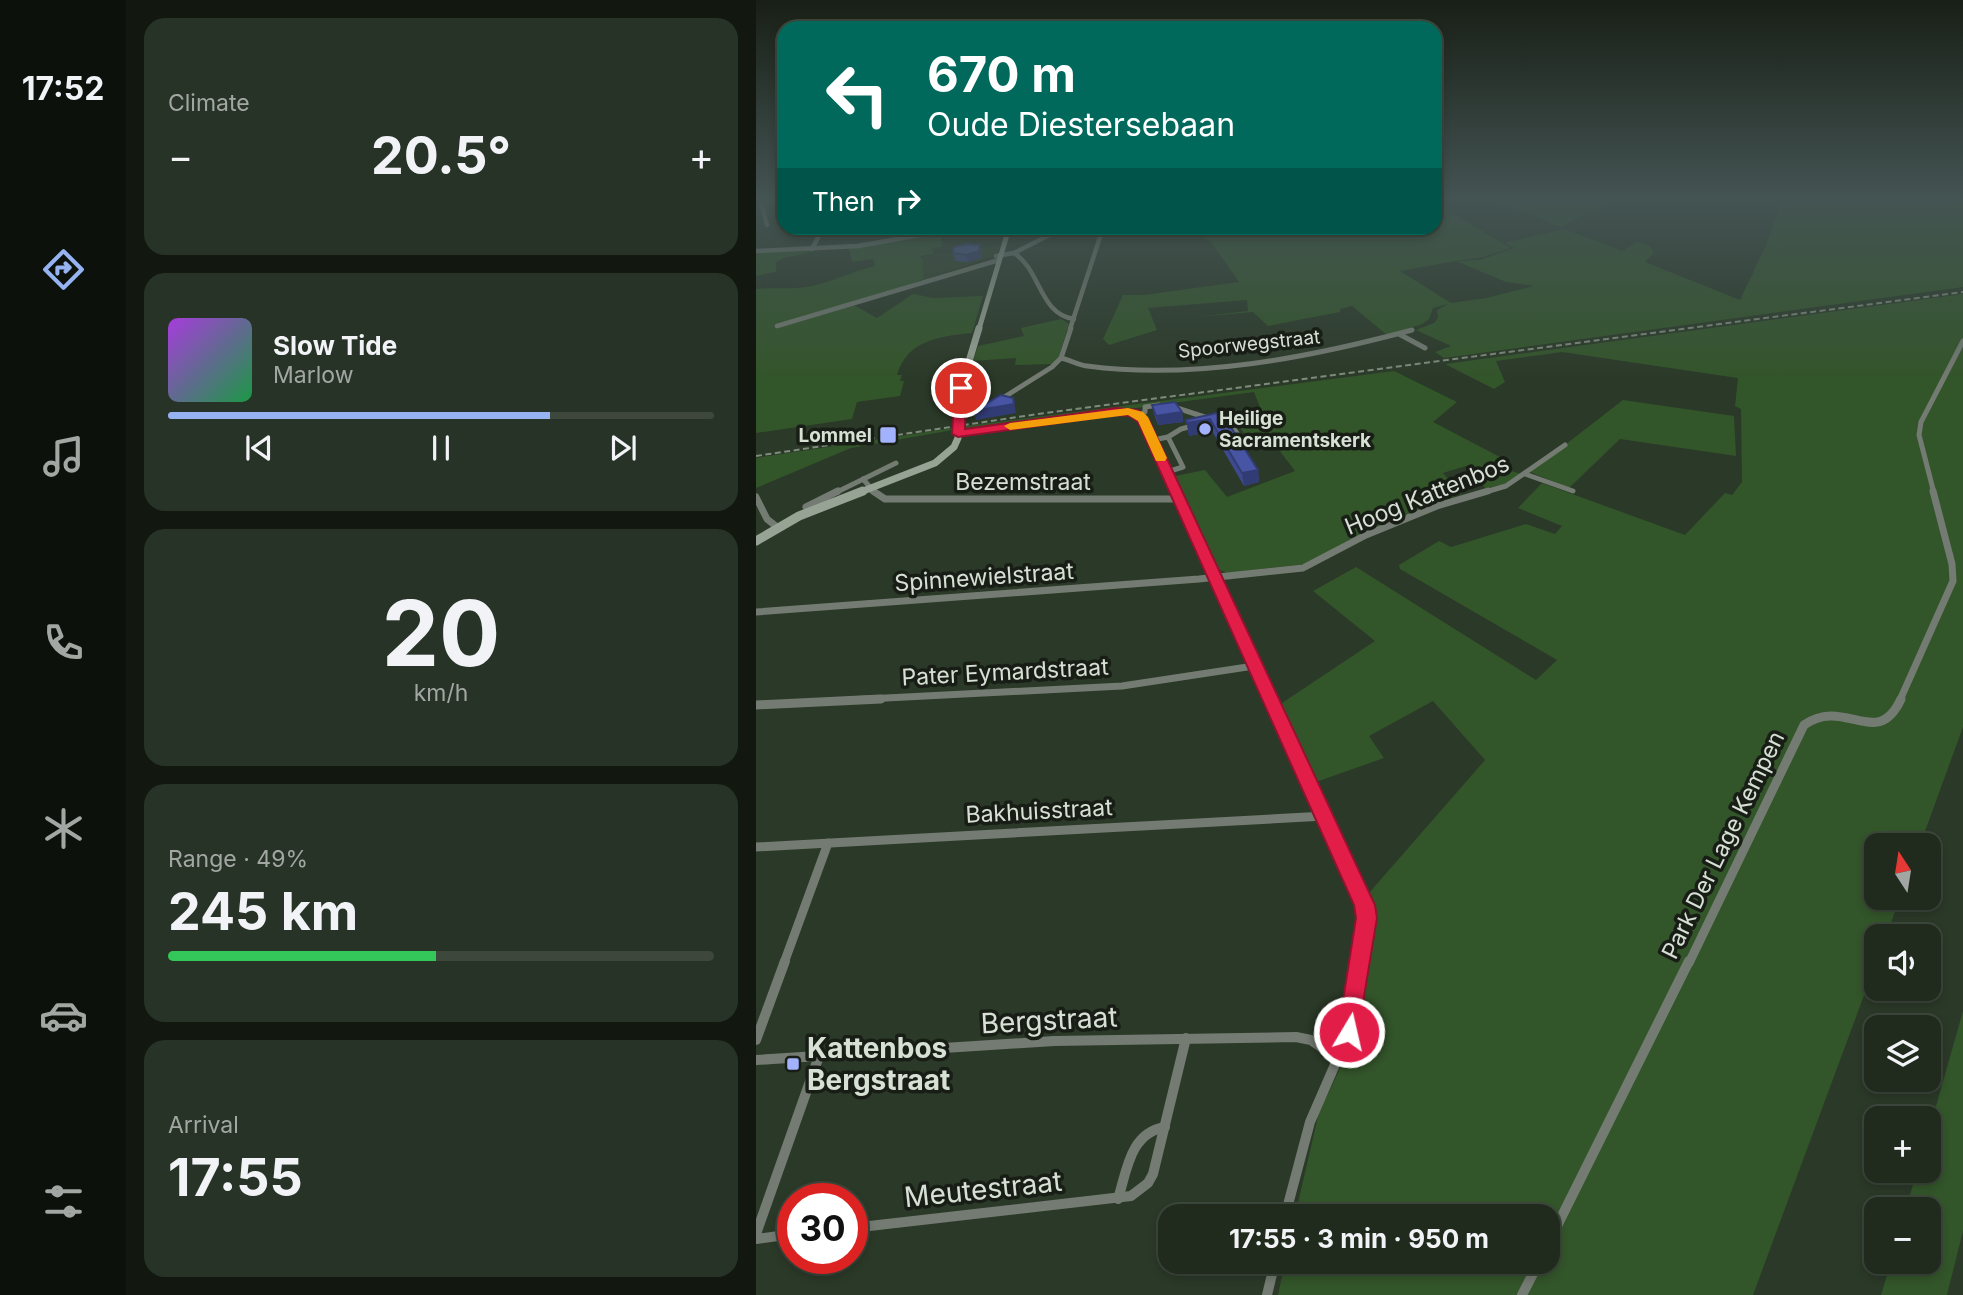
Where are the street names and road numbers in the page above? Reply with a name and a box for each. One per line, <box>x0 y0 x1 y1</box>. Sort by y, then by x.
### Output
street label: Spoorwegstraat <box>1177 325 1321 363</box>
street label: Hoog Kattenbos <box>1341 449 1513 541</box>
street label: Bezemstraat <box>955 468 1091 496</box>
street label: Spinnewielstraat <box>893 557 1075 597</box>
street label: Pater Eymardstraat <box>901 653 1110 691</box>
street label: Park Der Lage Kempen <box>1656 727 1790 963</box>
street label: Bakhuisstraat <box>965 793 1114 829</box>
street label: Bergstraat <box>980 999 1118 1041</box>
street label: Meutestraat <box>902 1164 1064 1214</box>

